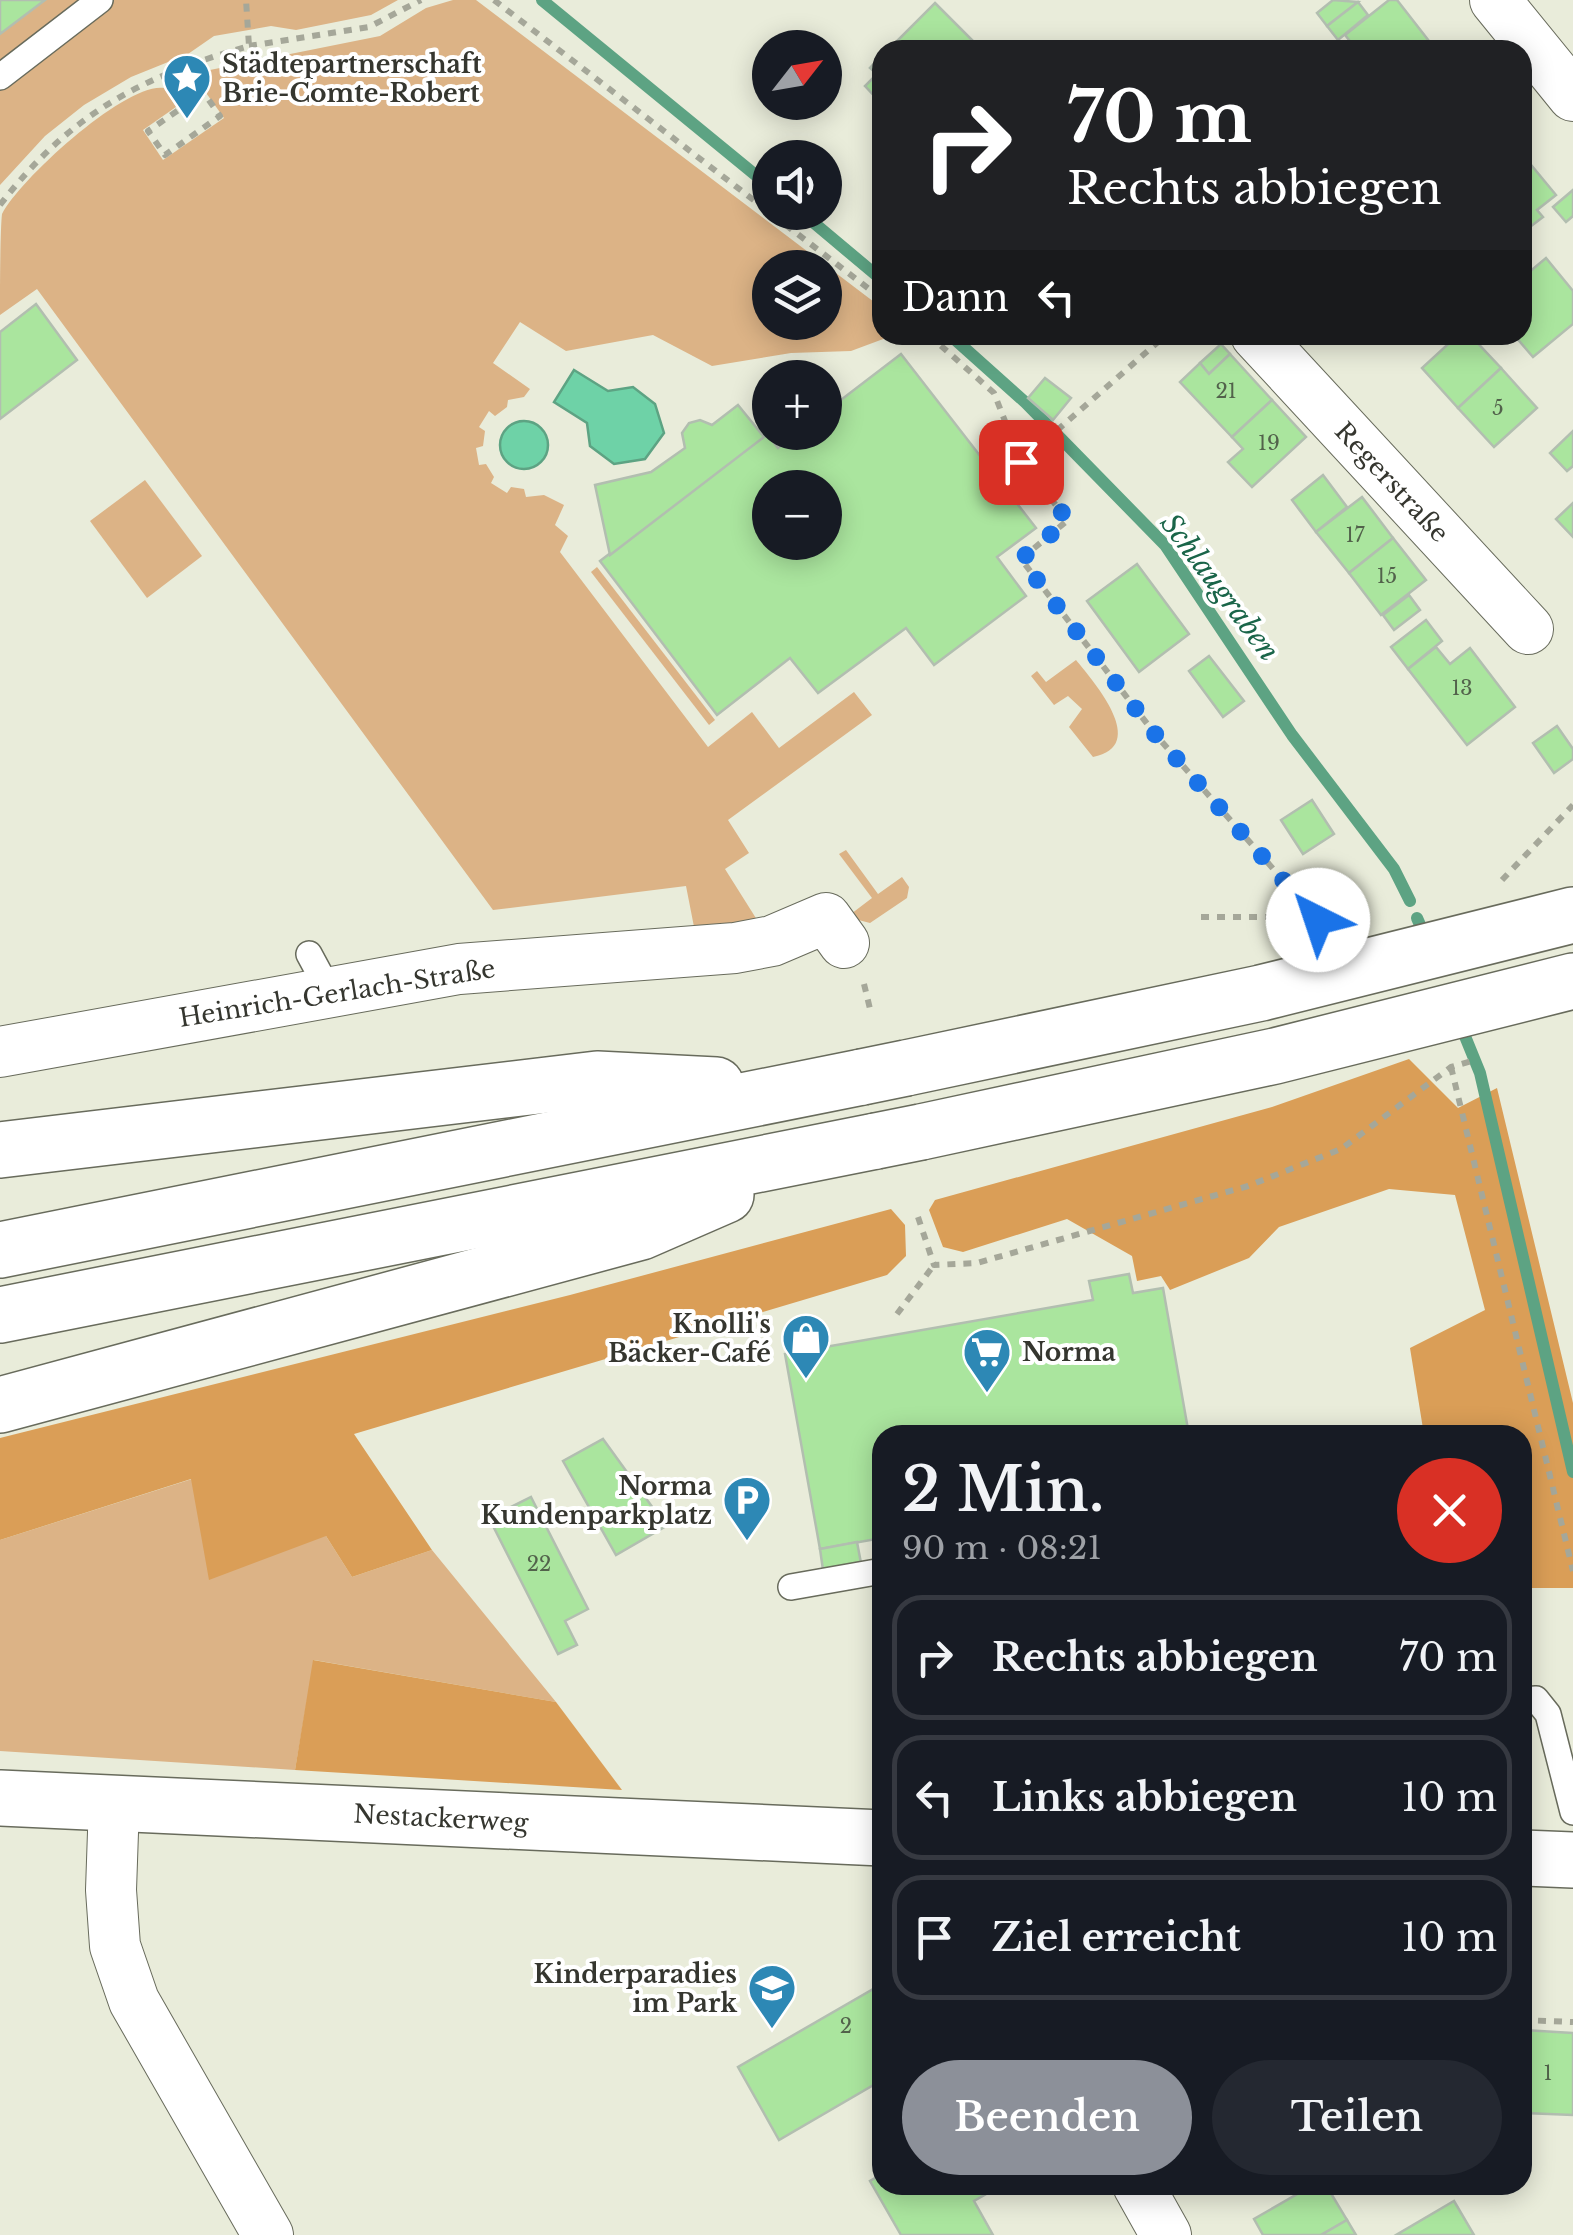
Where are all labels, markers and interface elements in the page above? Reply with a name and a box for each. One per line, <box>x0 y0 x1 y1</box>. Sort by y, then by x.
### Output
north arrow <box>752 30 842 120</box>
map controls <box>752 30 842 560</box>
place label: Städtepartnerschaft Brie-Comte-Robert <box>222 49 482 109</box>
place icon: Städtepartnerschaft Brie-Comte-Robert <box>161 52 213 120</box>
text: 70 m <box>1067 74 1252 161</box>
icon: right <box>902 80 1032 210</box>
button: sound <box>752 140 842 230</box>
text: Rechts abbiegen <box>1067 160 1442 216</box>
button: layers <box>752 250 842 340</box>
icon: left <box>1029 270 1084 325</box>
text: Dann <box>902 274 1009 321</box>
button: + <box>752 360 842 450</box>
house number: 21 <box>1215 379 1237 403</box>
house number: 5 <box>1492 396 1504 420</box>
street label: Regerstraße <box>1328 416 1455 549</box>
pin <box>979 420 1064 505</box>
house number: 19 <box>1258 431 1280 455</box>
icon: arrive <box>994 435 1049 490</box>
button: − <box>752 470 842 560</box>
water label: Schlaugraben <box>1153 507 1286 668</box>
house number: 17 <box>1346 523 1365 547</box>
house number: 15 <box>1377 564 1397 588</box>
house number: 13 <box>1451 676 1473 700</box>
position arrow <box>1266 868 1370 972</box>
street label: Heinrich-Gerlach-Straße <box>177 953 498 1034</box>
place label: Knolli's Bäcker-Café <box>608 1309 771 1369</box>
shop icon: Knolli's Bäcker-Café <box>780 1312 832 1380</box>
supermarket icon: Norma <box>961 1326 1013 1394</box>
place label: Norma <box>1022 1337 1116 1368</box>
text: 2 Min. <box>902 1453 1104 1527</box>
button: close <box>1397 1458 1502 1563</box>
place label: Norma Kundenparkplatz <box>480 1471 713 1531</box>
parking icon: Norma Kundenparkplatz <box>721 1474 773 1542</box>
text: 90 m · 08:21 <box>902 1528 1102 1568</box>
house number: 22 <box>527 1552 551 1576</box>
icon: right <box>907 1630 962 1685</box>
text: Rechts abbiegen <box>992 1634 1318 1681</box>
text: 70 m <box>1399 1634 1497 1681</box>
icon: left <box>907 1770 962 1825</box>
text: Links abbiegen <box>992 1774 1297 1821</box>
text: 10 m <box>1401 1774 1497 1821</box>
street label: Nestackerweg <box>353 1798 530 1839</box>
icon: arrive <box>907 1910 962 1965</box>
text: Ziel erreicht <box>992 1914 1241 1961</box>
text: 10 m <box>1401 1914 1497 1961</box>
place label: Kinderparadies im Park <box>534 1959 737 2019</box>
school or university icon: Kinderparadies im Park <box>746 1962 798 2030</box>
house number: 2 <box>840 2014 852 2038</box>
button: Beenden <box>902 2060 1192 2175</box>
button: Teilen <box>1212 2060 1502 2175</box>
house number: 1 <box>1544 2061 1552 2085</box>

